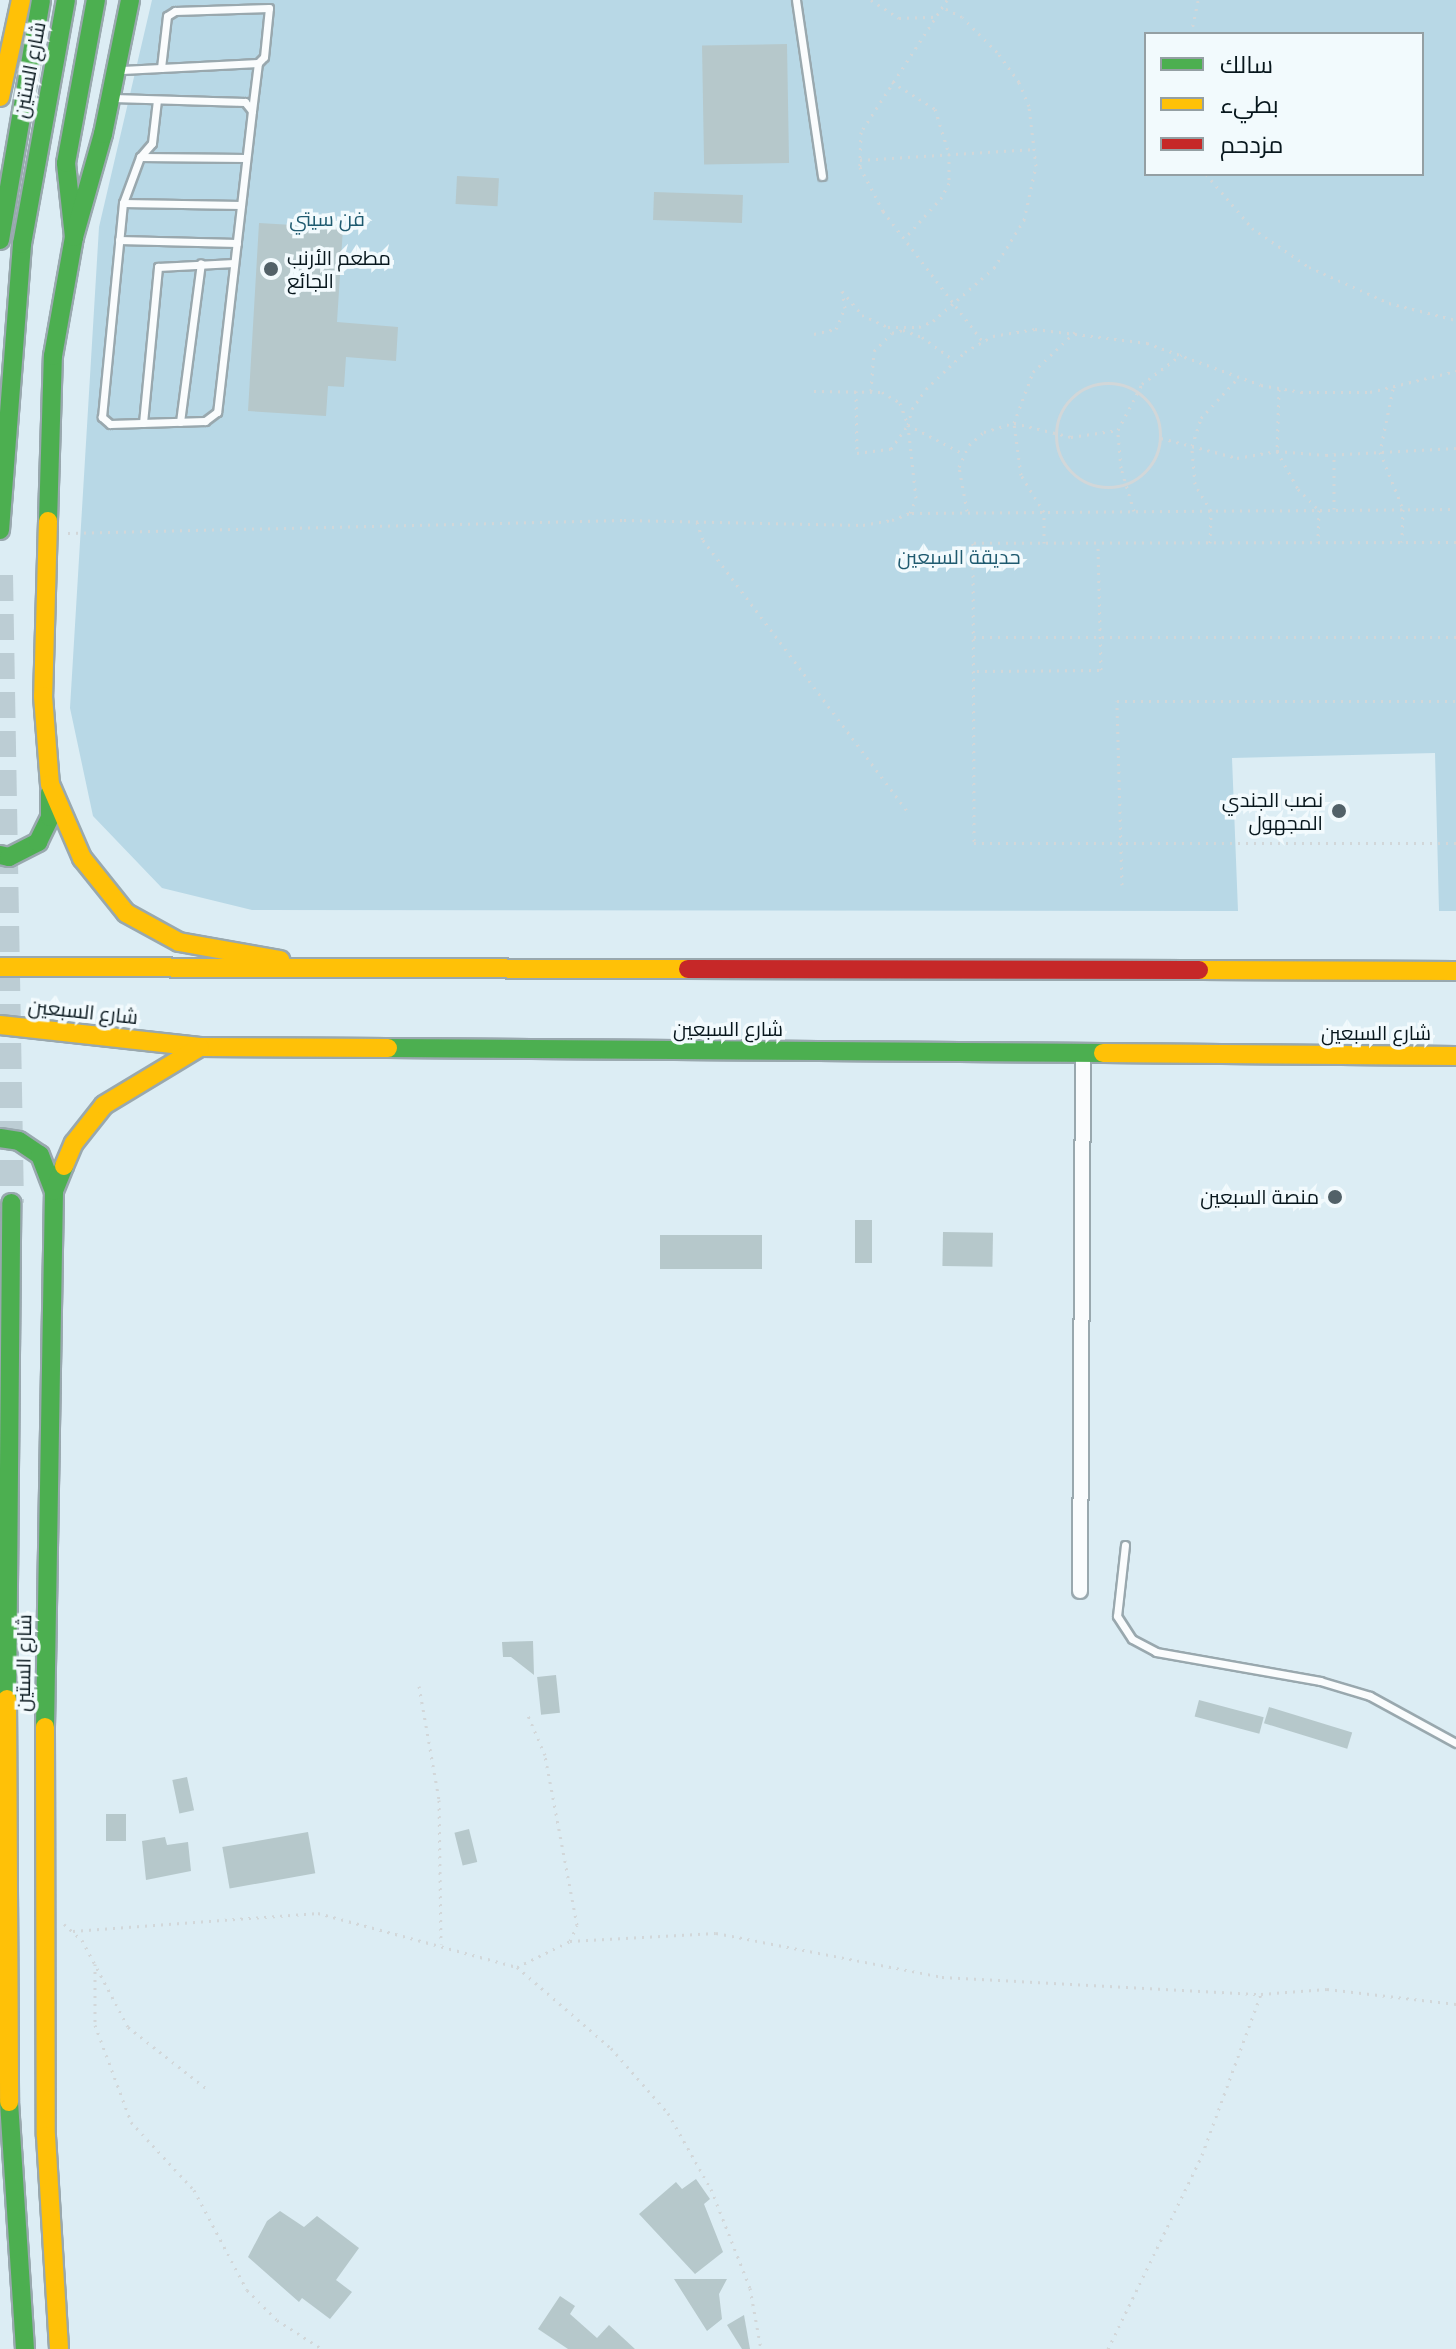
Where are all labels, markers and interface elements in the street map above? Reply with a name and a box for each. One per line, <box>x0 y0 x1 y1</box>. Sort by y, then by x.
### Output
street label: شارع الستين <box>9 20 51 120</box>
legend <box>1144 32 1424 176</box>
text: سالك <box>1220 51 1273 79</box>
text: بطيء <box>1220 91 1279 119</box>
text: مزدحم <box>1220 131 1283 159</box>
park label: فن سيتي <box>289 207 365 231</box>
place label: مطعم الأرنب الجائع <box>287 246 391 293</box>
marker: مطعم الأرنب الجائع <box>262 260 280 278</box>
park label: حديقة السبعين <box>898 545 1020 569</box>
place label: نصب الجندي المجهول <box>1222 788 1323 835</box>
marker: نصب الجندي المجهول <box>1330 802 1348 820</box>
street label: شارع السبعين <box>27 994 139 1030</box>
street label: شارع السبعين <box>673 1017 783 1041</box>
street label: شارع السبعين <box>1321 1021 1431 1045</box>
place label: منصة السبعين <box>1200 1185 1319 1209</box>
marker: منصة السبعين <box>1326 1188 1344 1206</box>
street label: شارع الستين <box>11 1614 37 1712</box>

